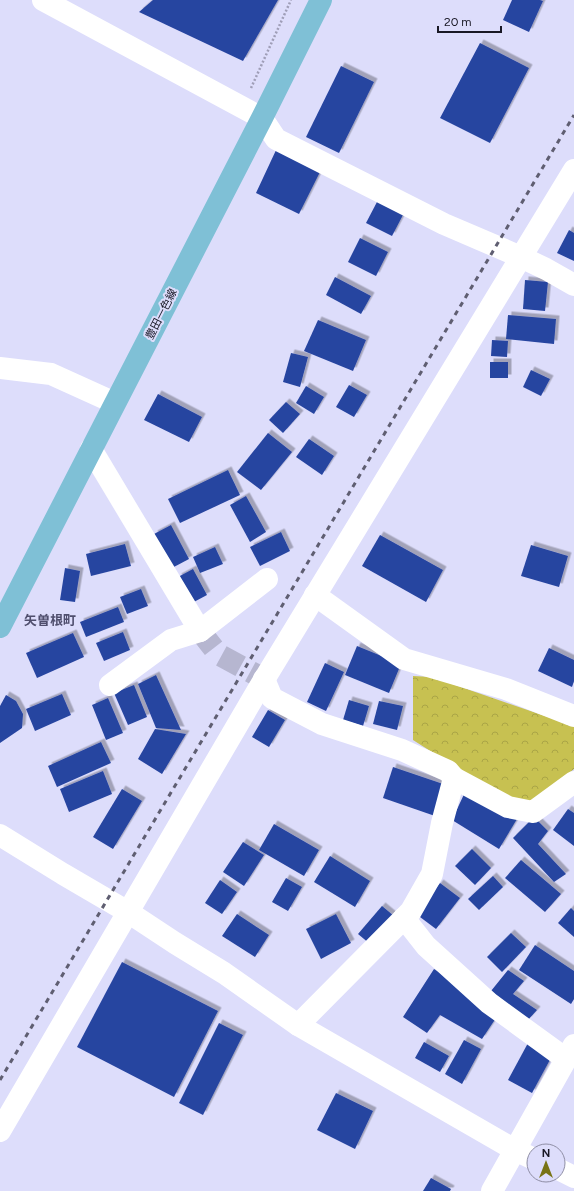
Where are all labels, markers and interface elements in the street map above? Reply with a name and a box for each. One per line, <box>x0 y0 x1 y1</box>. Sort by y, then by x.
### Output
scale bar <box>438 8 501 34</box>
text: 20 m <box>444 15 472 29</box>
street label: 豊田一色線 <box>143 287 180 342</box>
district label: 矢曽根町 <box>24 613 76 628</box>
north arrow <box>526 1143 566 1183</box>
text: N <box>542 1147 550 1160</box>

